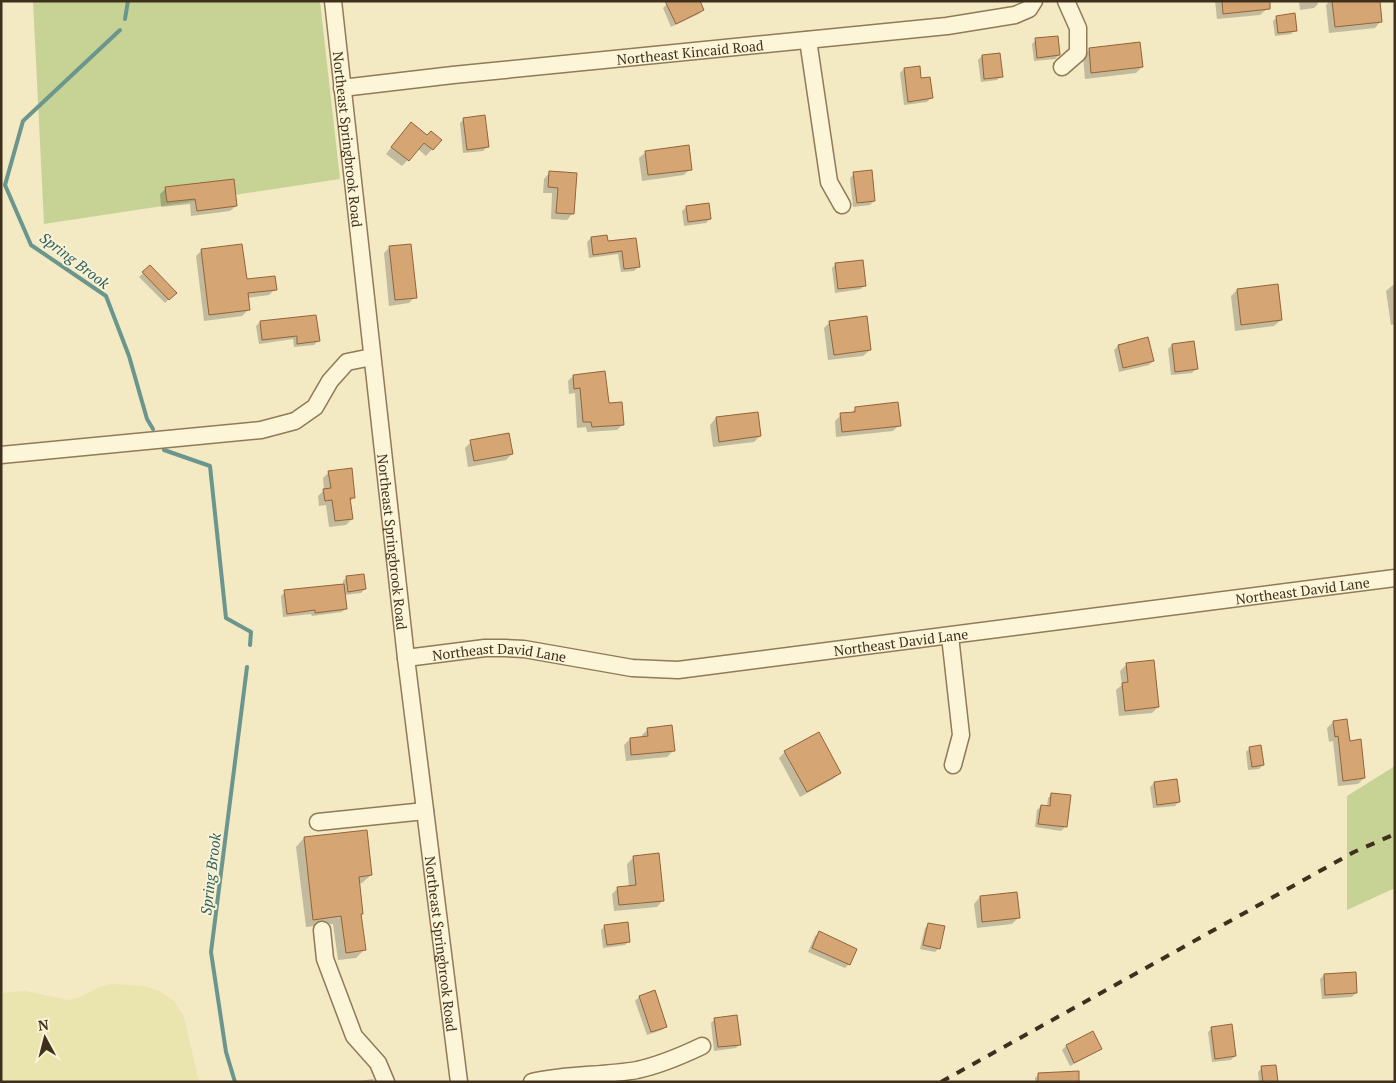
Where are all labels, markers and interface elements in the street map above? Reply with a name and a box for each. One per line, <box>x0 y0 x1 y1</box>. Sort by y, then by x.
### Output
street label: Northeast Kincaid Road <box>616 35 765 68</box>
street label: Northeast Springbrook Road <box>329 50 368 228</box>
water label: Spring Brook <box>36 227 115 293</box>
street label: Northeast Springbrook Road <box>374 453 412 631</box>
street label: Northeast David Lane <box>1234 572 1371 608</box>
street label: Northeast David Lane <box>833 623 969 659</box>
street label: Northeast David Lane <box>431 639 568 666</box>
water label: Spring Brook <box>195 831 225 916</box>
street label: Northeast Springbrook Road <box>421 855 462 1033</box>
north arrow <box>20 1013 70 1063</box>
text: N <box>37 1014 50 1035</box>

